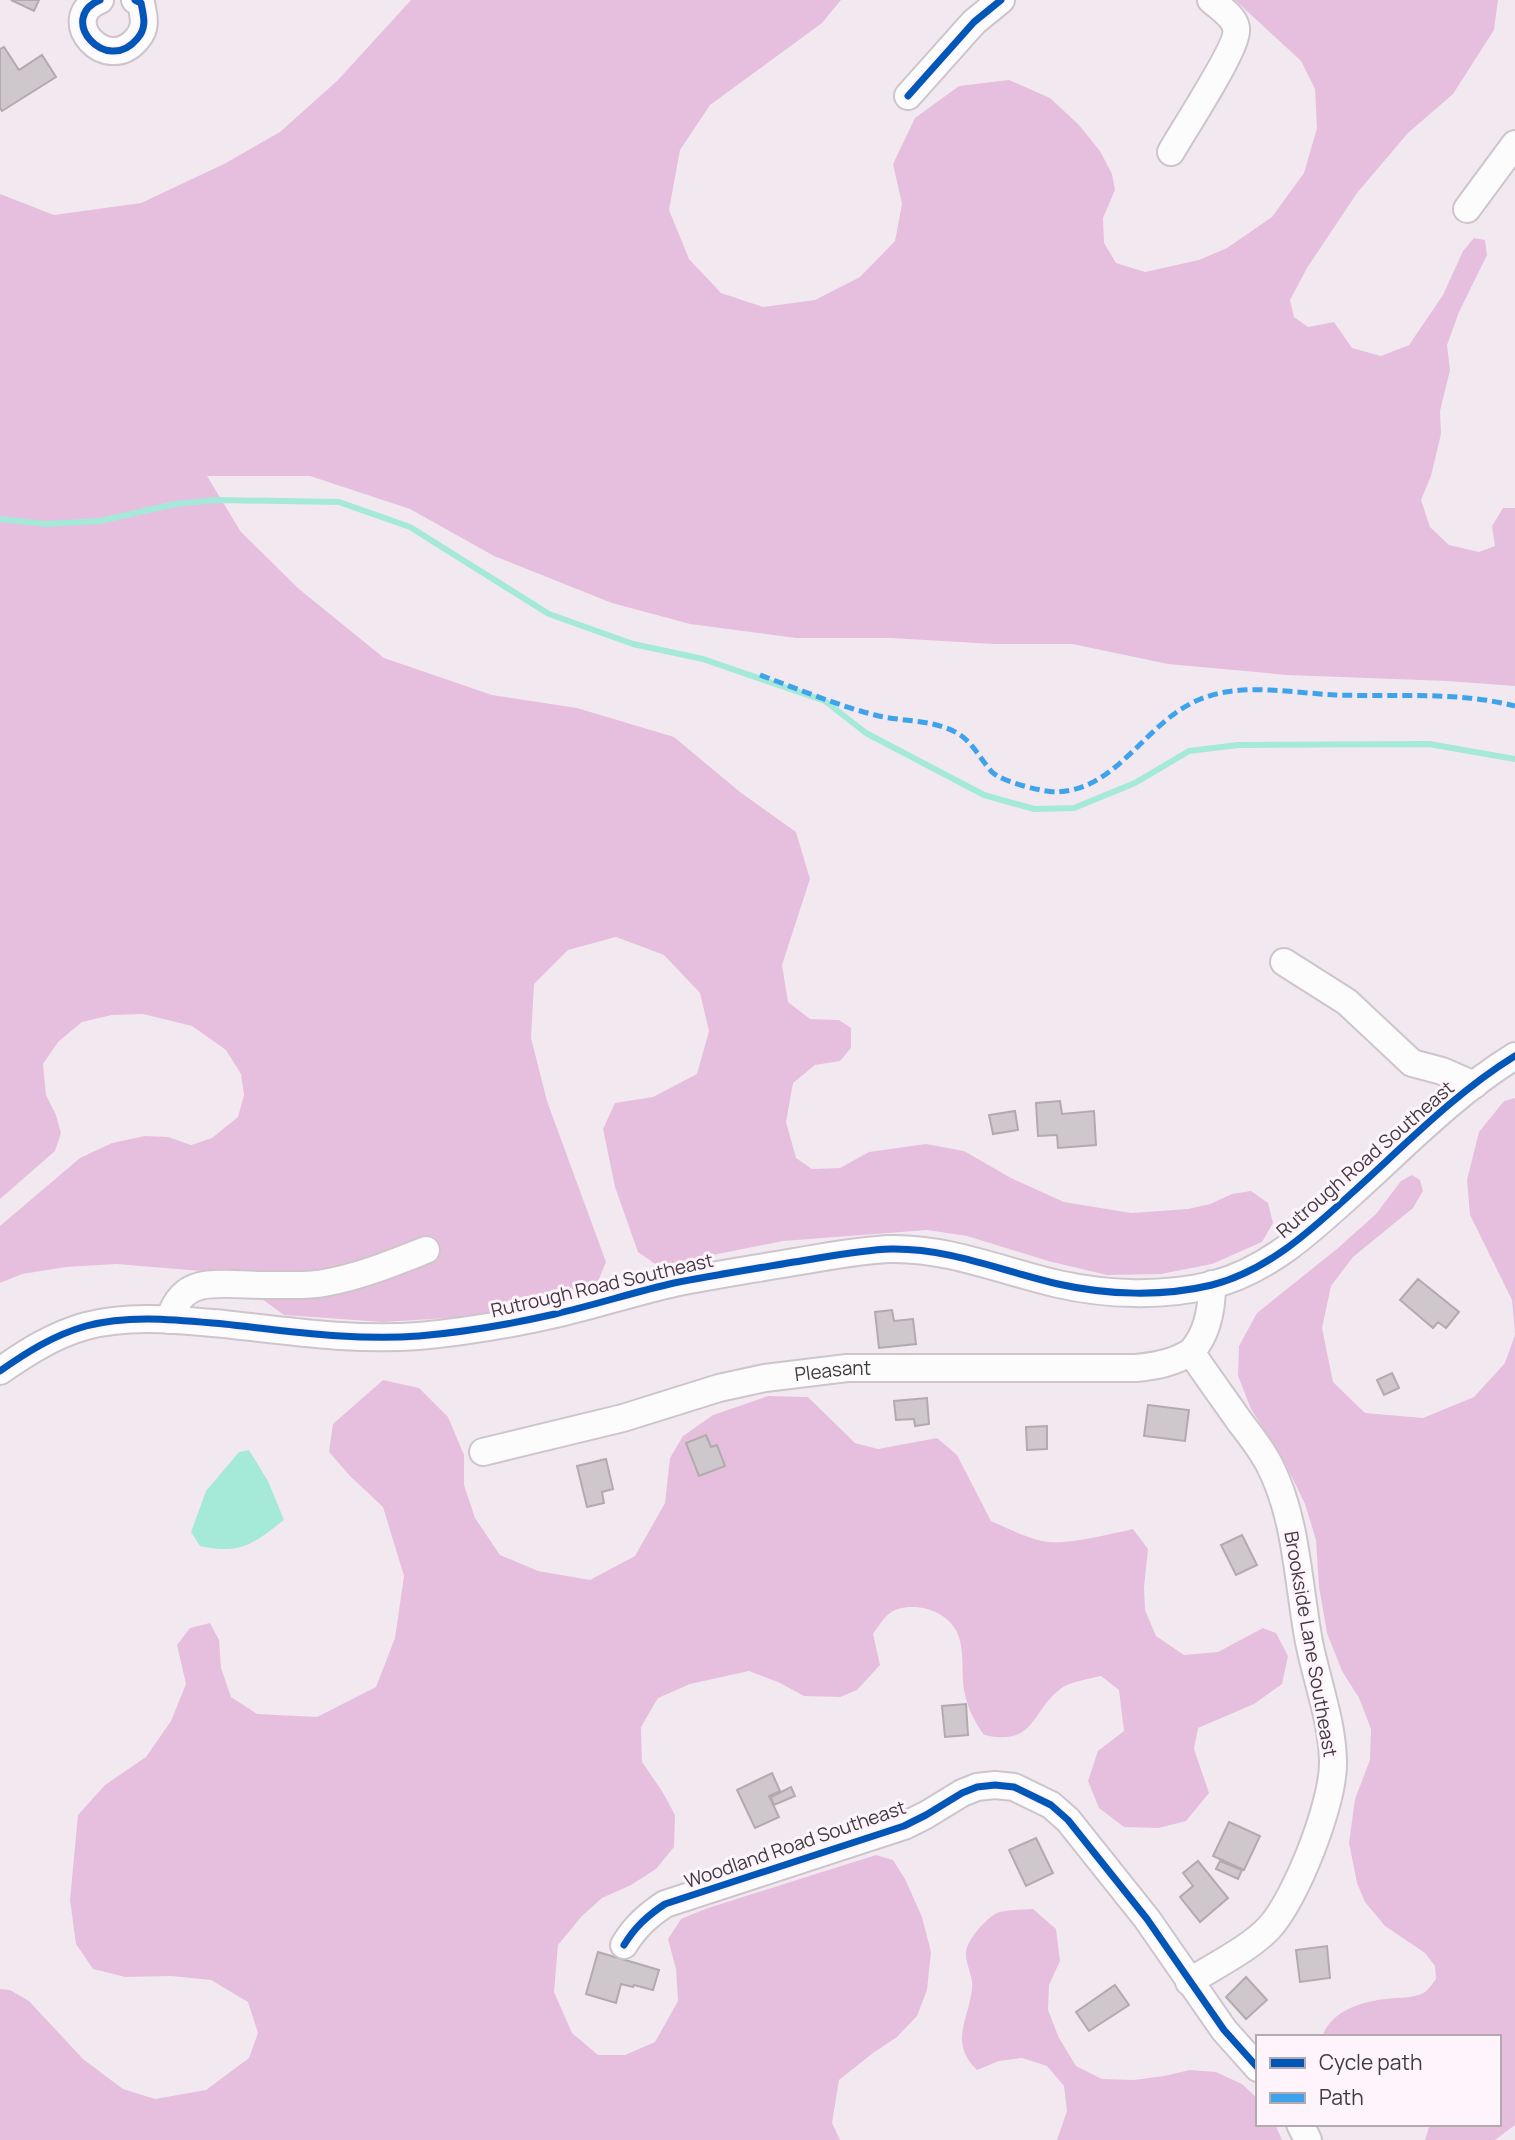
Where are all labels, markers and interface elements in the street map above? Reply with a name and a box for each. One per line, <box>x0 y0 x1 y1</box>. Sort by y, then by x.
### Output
street label: Rutrough Road Southeast <box>1271 1075 1459 1243</box>
street label: Rutrough Road Southeast <box>488 1247 716 1323</box>
street label: Pleasant <box>793 1354 871 1387</box>
street label: Brookside Lane Southeast <box>1278 1529 1344 1759</box>
street label: Woodland Road Southeast <box>681 1794 909 1894</box>
legend <box>1256 2035 1501 2126</box>
text: Cycle path <box>1319 2048 1422 2076</box>
text: Path <box>1319 2083 1364 2111</box>

